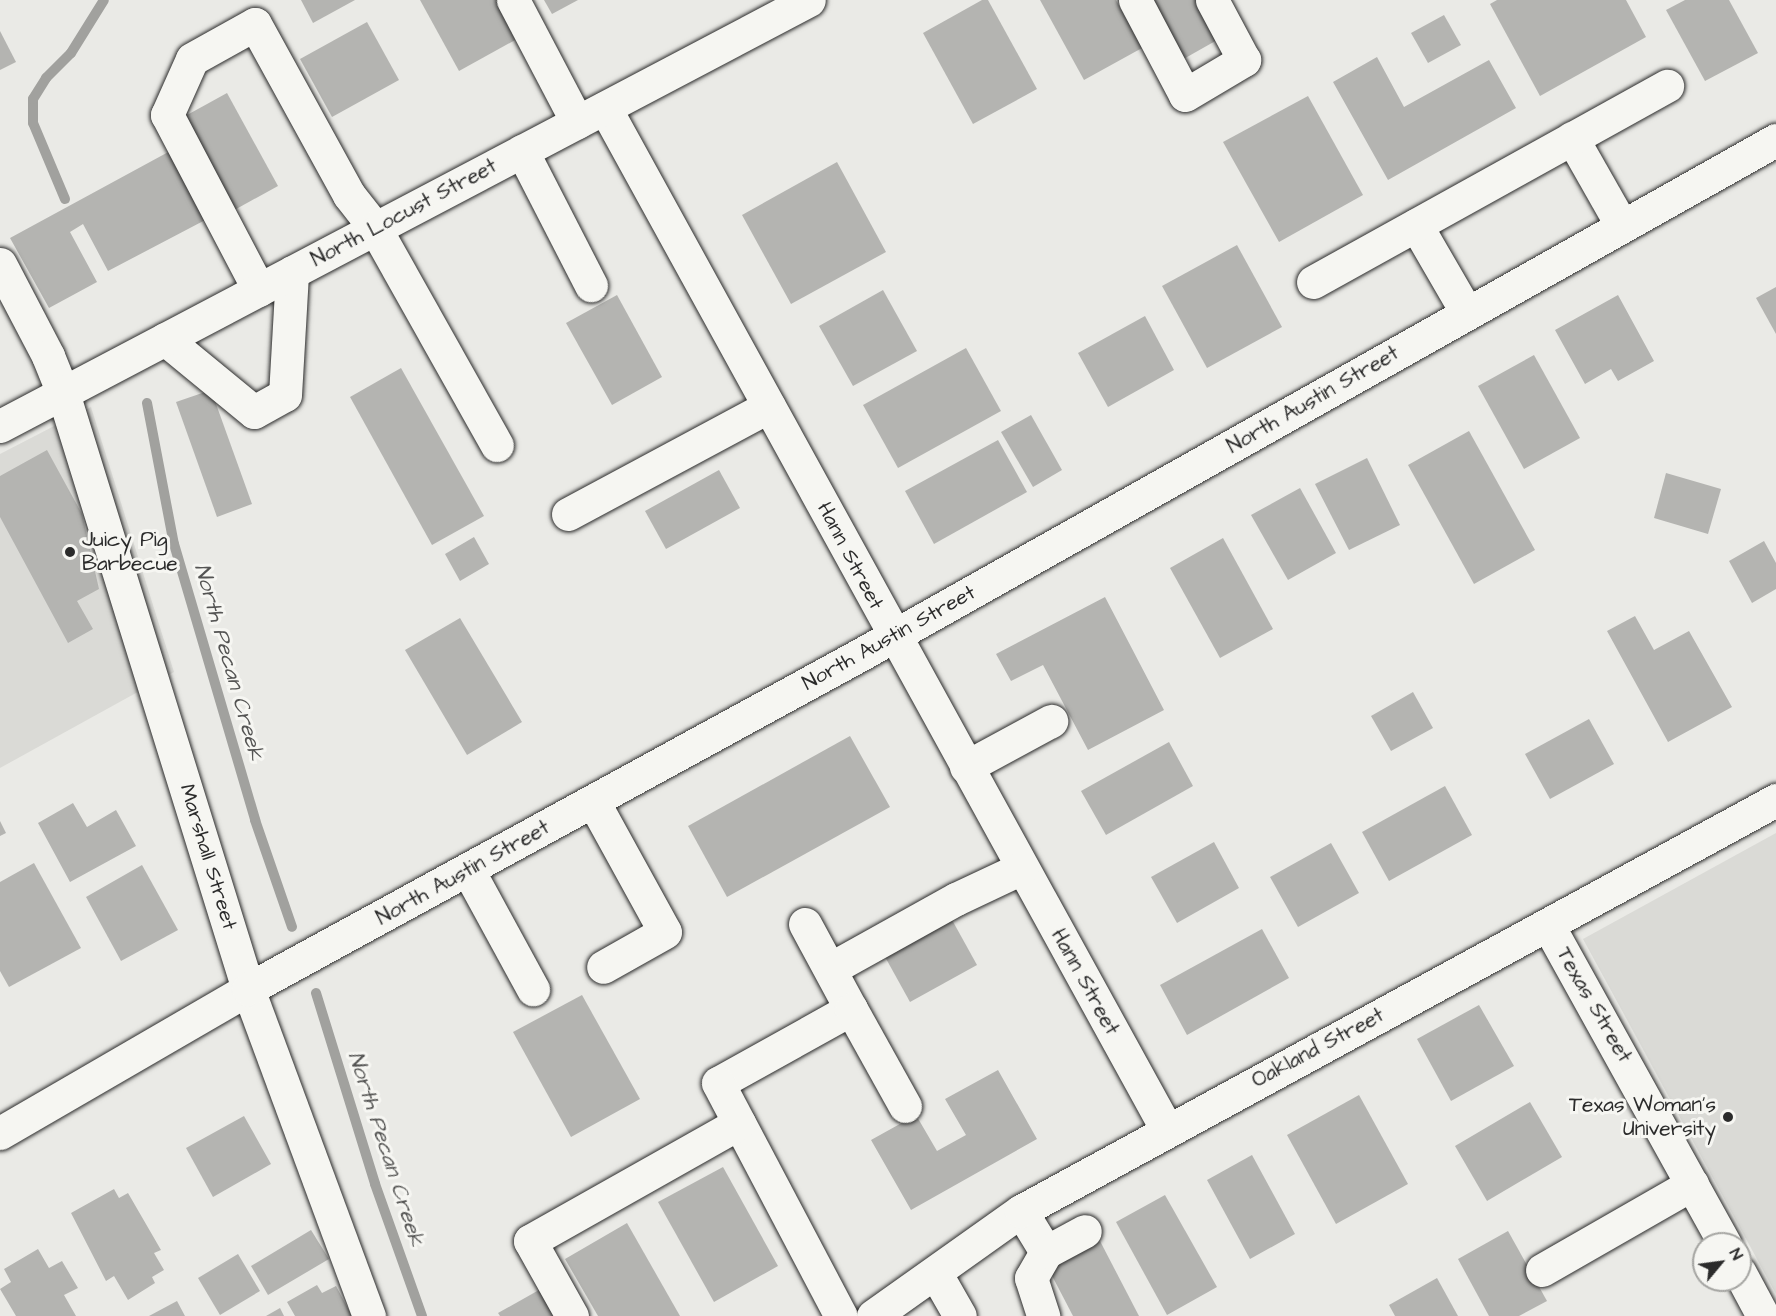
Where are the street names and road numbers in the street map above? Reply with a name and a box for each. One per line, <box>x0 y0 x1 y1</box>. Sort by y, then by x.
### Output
street label: North Locust Street <box>307 153 501 273</box>
street label: North Austin Street <box>1223 341 1403 459</box>
street label: Hann Street <box>811 498 889 614</box>
street label: North Austin Street <box>798 580 980 696</box>
street label: Marshall Street <box>174 781 242 933</box>
street label: North Austin Street <box>372 815 554 931</box>
street label: Hann Street <box>1045 924 1125 1040</box>
street label: Texas Street <box>1551 943 1637 1067</box>
street label: Oakland Street <box>1248 1003 1388 1093</box>

